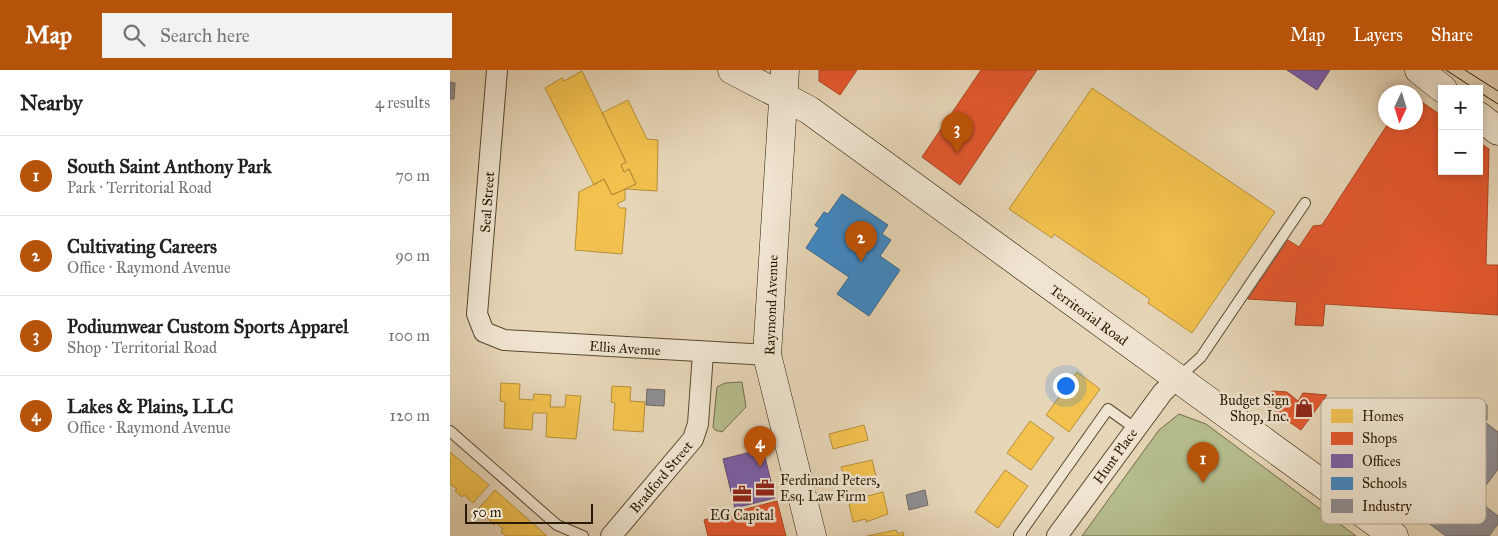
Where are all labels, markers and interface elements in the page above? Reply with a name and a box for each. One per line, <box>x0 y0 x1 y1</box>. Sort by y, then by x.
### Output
search box <box>102 13 452 58</box>
text: Map <box>25 20 72 50</box>
icon: search <box>120 21 148 49</box>
text: Search here <box>160 24 250 47</box>
text: Map <box>1290 24 1325 46</box>
text: Layers <box>1353 24 1403 46</box>
text: Share <box>1431 24 1473 46</box>
north arrow <box>1378 85 1423 130</box>
map controls <box>1438 85 1483 175</box>
button: + <box>1438 85 1483 130</box>
text: Nearby <box>20 90 83 116</box>
text: 4 results <box>375 93 430 112</box>
pin: 3 <box>941 112 973 153</box>
button: − <box>1438 130 1483 175</box>
text: South Saint Anthony Park <box>67 155 272 178</box>
text: 1 <box>33 166 39 185</box>
text: 70 m <box>395 166 430 185</box>
street label: Seal Street <box>477 171 498 233</box>
text: Park · Territorial Road <box>67 178 212 197</box>
pin: 2 <box>845 221 877 262</box>
text: Cultivating Careers <box>67 235 217 258</box>
text: 2 <box>32 246 40 265</box>
text: 90 m <box>395 246 430 265</box>
street label: Raymond Avenue <box>761 254 782 356</box>
text: Office · Raymond Avenue <box>67 258 231 277</box>
street label: Territorial Road <box>1046 281 1131 349</box>
text: Podiumwear Custom Sports Apparel <box>67 315 348 338</box>
text: 3 <box>33 326 39 345</box>
text: 100 m <box>388 326 430 345</box>
text: Shop · Territorial Road <box>67 338 217 357</box>
street label: Ellis Avenue <box>589 338 661 359</box>
your location <box>1053 373 1079 399</box>
place label: Budget Sign Shop, Inc. <box>1219 392 1289 425</box>
text: Lakes & Plains, LLC <box>67 395 233 418</box>
shop icon: Budget Sign Shop, Inc. <box>1293 397 1315 419</box>
legend <box>1321 398 1486 524</box>
text: 4 <box>32 406 40 425</box>
text: 120 m <box>390 406 430 425</box>
text: Homes <box>1362 408 1404 425</box>
text: Office · Raymond Avenue <box>67 418 231 437</box>
street label: Hunt Place <box>1090 425 1141 487</box>
pin: 4 <box>744 426 776 467</box>
text: Shops <box>1362 430 1397 447</box>
street label: Bradford Street <box>626 438 697 517</box>
pin: 1 <box>1187 442 1219 483</box>
text: Offices <box>1362 453 1401 470</box>
place label: Ferdinand Peters, Esq. Law Firm <box>780 472 880 506</box>
text: Schools <box>1362 475 1407 492</box>
office icon: Ferdinand Peters, Esq. Law Firm <box>754 477 776 499</box>
office icon: EG Capital <box>731 483 753 505</box>
text: Industry <box>1362 498 1412 515</box>
scale bar <box>465 501 592 524</box>
text: 50 m <box>472 504 501 521</box>
place label: EG Capital <box>710 507 774 524</box>

